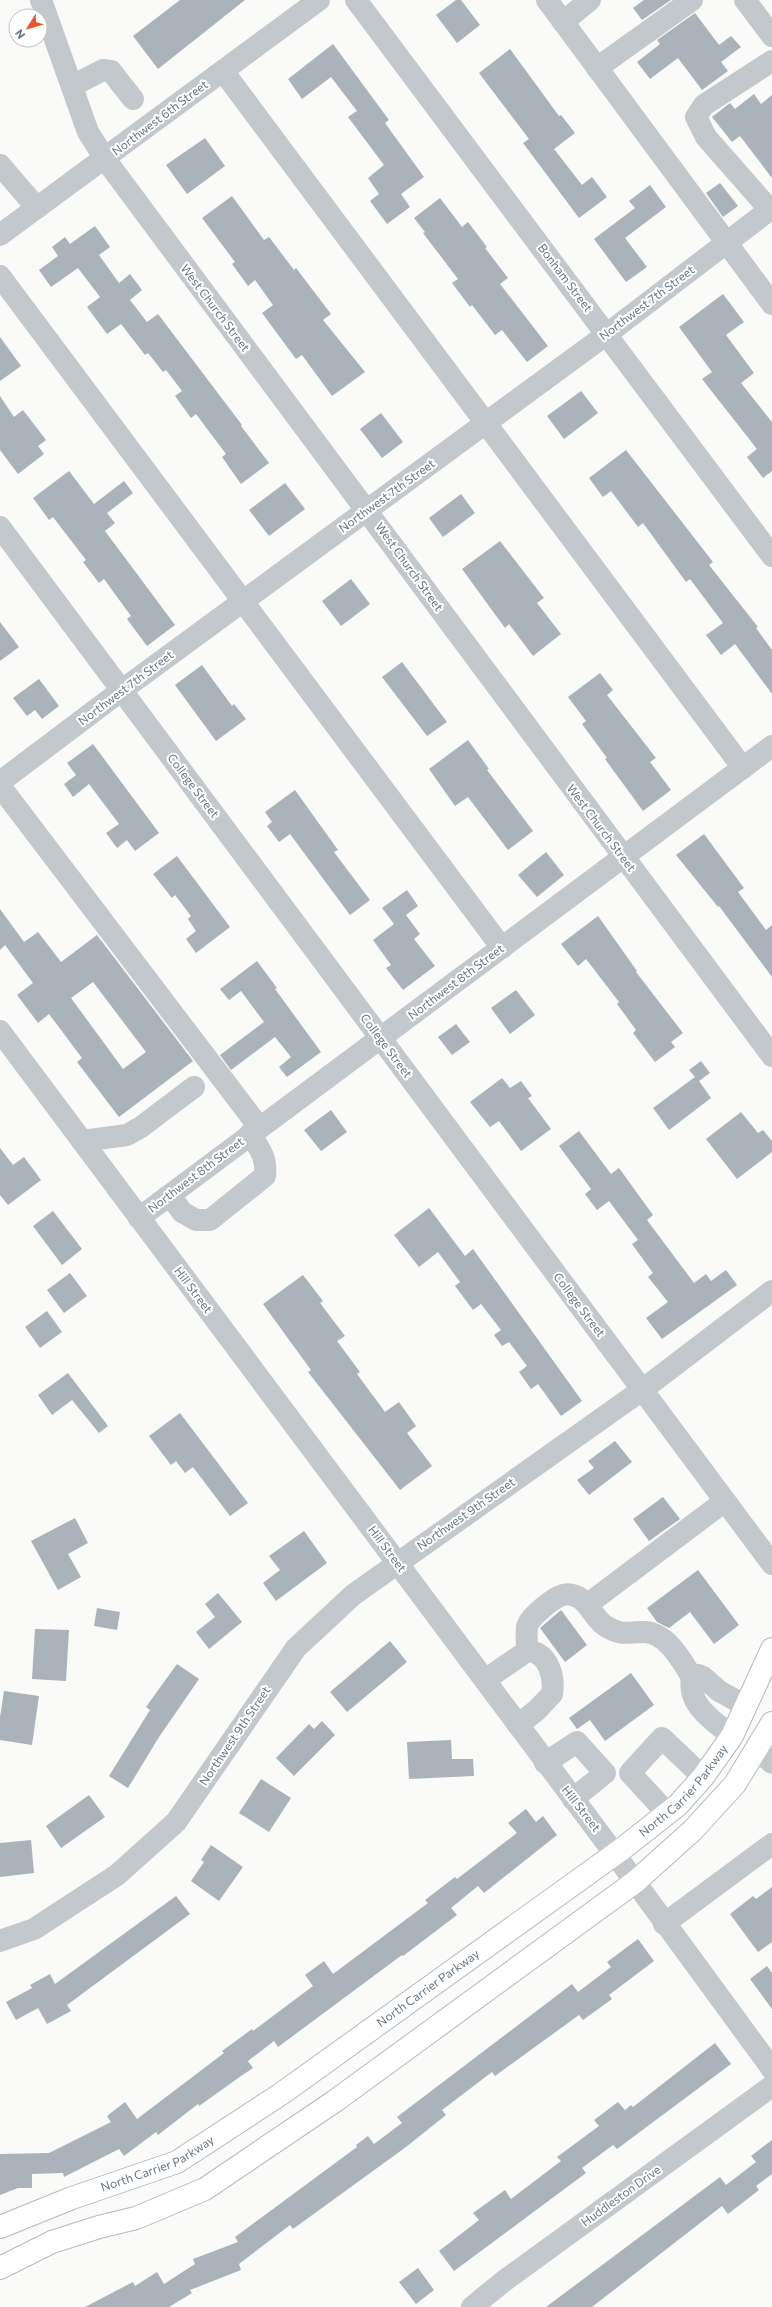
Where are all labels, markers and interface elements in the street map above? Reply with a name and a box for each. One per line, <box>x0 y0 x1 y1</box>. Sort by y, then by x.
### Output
north arrow <box>8 8 48 48</box>
text: N <box>12 27 27 42</box>
street label: Northwest 6th Street <box>109 77 210 158</box>
street label: Bonham Street <box>536 241 596 314</box>
street label: West Church Street <box>178 261 253 354</box>
street label: Northwest 7th Street <box>596 262 697 343</box>
street label: Northwest 7th Street <box>336 456 437 535</box>
street label: West Church Street <box>373 520 447 613</box>
street label: Northwest 7th Street <box>75 647 176 728</box>
street label: College Street <box>165 751 223 820</box>
street label: West Church Street <box>564 781 639 874</box>
street label: Northwest 8th Street <box>405 941 506 1022</box>
street label: College Street <box>358 1011 416 1080</box>
street label: Northwest 8th Street <box>145 1134 246 1215</box>
street label: Hill Street <box>172 1263 216 1315</box>
street label: College Street <box>551 1270 609 1339</box>
street label: Northwest 9th Street <box>414 1474 517 1552</box>
street label: Hill Street <box>366 1522 410 1574</box>
street label: Northwest 9th Street <box>196 1683 273 1788</box>
street label: North Carrier Parkway <box>636 1741 730 1839</box>
street label: Hill Street <box>560 1783 604 1834</box>
street label: North Carrier Parkway <box>374 1946 481 2029</box>
street label: North Carrier Parkway <box>99 2132 216 2194</box>
street label: Huddleston Drive <box>578 2162 663 2229</box>

